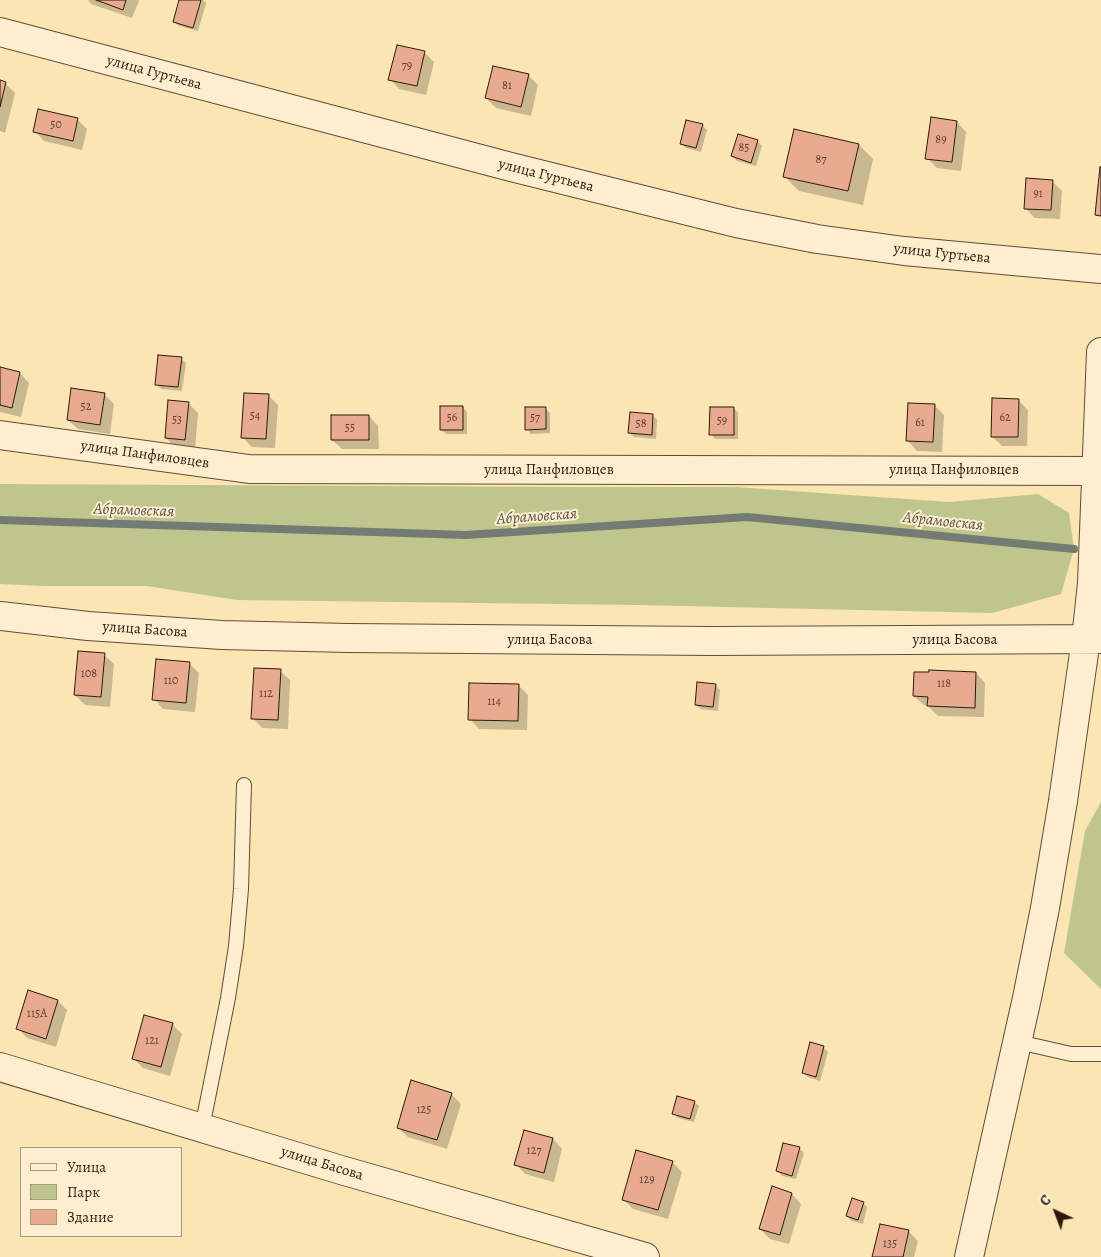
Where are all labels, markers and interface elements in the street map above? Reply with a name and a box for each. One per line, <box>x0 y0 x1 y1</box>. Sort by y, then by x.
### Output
street label: улица Гуртьева <box>105 52 203 94</box>
house number: 79 <box>402 59 412 73</box>
house number: 81 <box>502 79 512 93</box>
house number: 50 <box>50 118 62 132</box>
house number: 89 <box>935 133 947 147</box>
house number: 85 <box>739 141 749 155</box>
house number: 87 <box>816 153 826 167</box>
street label: улица Гуртьева <box>497 155 595 197</box>
house number: 91 <box>1033 187 1043 201</box>
street label: улица Гуртьева <box>893 240 991 268</box>
house number: 52 <box>81 400 91 414</box>
house number: 54 <box>250 409 260 423</box>
house number: 56 <box>447 411 457 425</box>
house number: 57 <box>530 411 540 425</box>
house number: 62 <box>999 411 1011 425</box>
house number: 53 <box>172 413 182 427</box>
house number: 59 <box>717 414 727 428</box>
house number: 61 <box>915 416 925 430</box>
house number: 58 <box>636 417 646 431</box>
house number: 55 <box>345 421 355 435</box>
street label: улица Панфиловцев <box>80 437 210 473</box>
street label: улица Панфиловцев <box>484 461 614 479</box>
street label: улица Панфиловцев <box>889 461 1019 479</box>
water label: Абрамовская <box>93 500 175 522</box>
water label: Абрамовская <box>496 505 578 529</box>
water label: Абрамовская <box>902 508 984 536</box>
street label: улица Басова <box>102 618 188 642</box>
street label: улица Басова <box>507 631 593 649</box>
street label: улица Басова <box>912 631 998 649</box>
house number: 108 <box>81 667 97 681</box>
house number: 110 <box>164 674 178 688</box>
house number: 118 <box>937 677 951 691</box>
house number: 112 <box>259 687 273 701</box>
house number: 114 <box>487 695 501 709</box>
house number: 115А <box>27 1007 47 1021</box>
house number: 121 <box>145 1034 159 1048</box>
house number: 125 <box>417 1103 431 1117</box>
street label: улица Басова <box>279 1143 365 1185</box>
house number: 127 <box>527 1144 541 1158</box>
legend <box>20 1147 182 1237</box>
text: Улица <box>67 1157 106 1177</box>
house number: 129 <box>639 1173 655 1187</box>
text: Парк <box>67 1182 100 1202</box>
north arrow <box>1031 1187 1081 1237</box>
text: С <box>1036 1191 1055 1211</box>
text: Здание <box>67 1207 114 1227</box>
house number: 135 <box>883 1237 897 1251</box>

